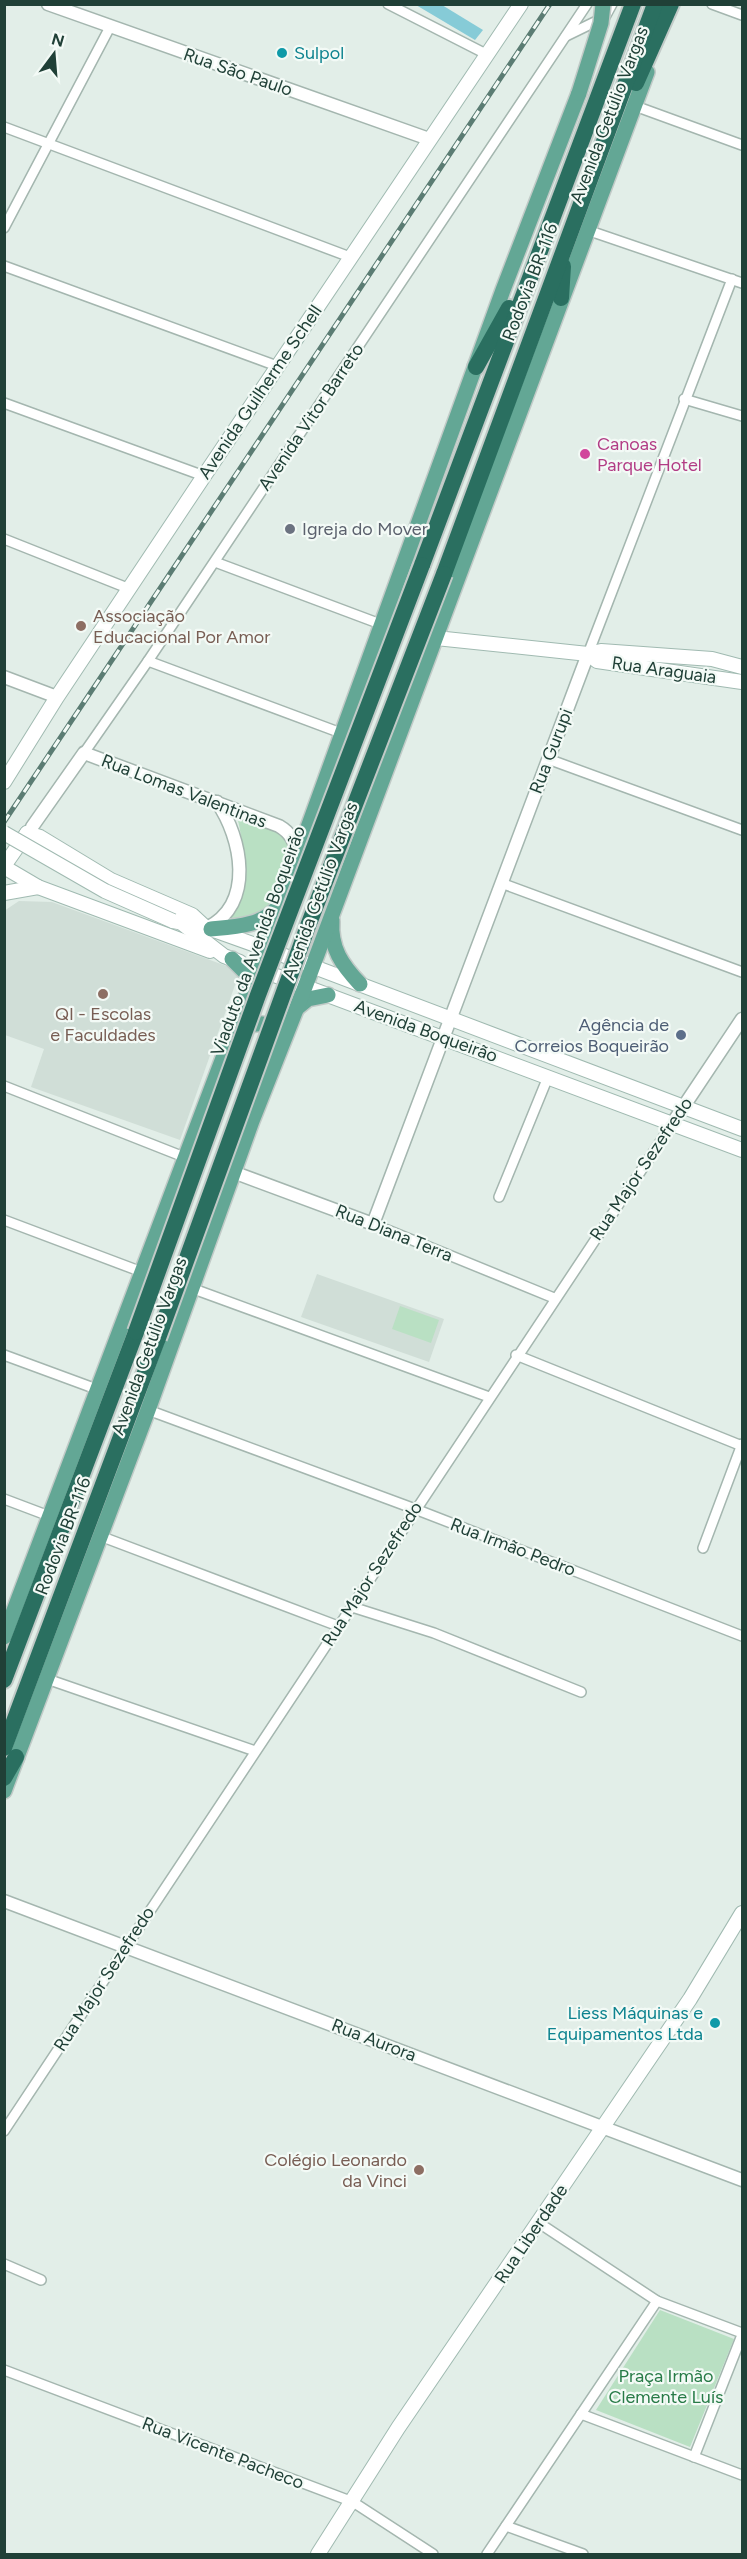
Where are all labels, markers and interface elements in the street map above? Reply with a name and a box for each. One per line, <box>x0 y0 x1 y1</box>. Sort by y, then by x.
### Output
street label: Avenida Getúlio Vargas <box>565 23 653 207</box>
north arrow <box>24 24 84 84</box>
text: N <box>49 29 67 51</box>
place label: Sulpol <box>294 42 344 64</box>
street label: Rua São Paulo <box>181 43 295 101</box>
marker: Sulpol <box>275 46 289 60</box>
street label: Rodovia BR-116 <box>497 220 563 344</box>
street label: Avenida Guilherme Schell <box>193 301 327 483</box>
street label: Avenida Vitor Barreto <box>253 339 369 495</box>
place label: Canoas Parque Hotel <box>597 433 702 476</box>
marker: Canoas Parque Hotel <box>578 447 592 461</box>
place label: Igreja do Mover <box>302 518 428 540</box>
marker: Igreja do Mover <box>283 522 297 536</box>
place label: Associação Educacional Por Amor <box>93 605 270 648</box>
marker: Associação Educacional Por Amor <box>74 619 88 633</box>
street label: Rua Araguaia <box>610 652 718 688</box>
street label: Rua Gurupi <box>525 705 577 797</box>
street label: Rua Lomas Valentinas <box>98 749 270 833</box>
street label: Avenida Getúlio Vargas <box>278 799 362 983</box>
street label: Viaduto da Avenida Boqueirão <box>206 823 310 1059</box>
marker: QI - Escolas e Faculdades <box>96 987 110 1001</box>
street label: Avenida Boqueirão <box>351 995 501 1067</box>
place label: QI - Escolas e Faculdades <box>50 1003 156 1046</box>
place label: Agência de Correios Boqueirão <box>515 1014 669 1057</box>
marker: Agência de Correios Boqueirão <box>674 1028 688 1042</box>
street label: Rua Major Sezefredo <box>585 1093 697 1245</box>
street label: Rua Diana Terra <box>332 1200 456 1266</box>
street label: Avenida Getúlio Vargas <box>107 1254 191 1438</box>
street label: Rodovia BR-116 <box>30 1474 96 1598</box>
street label: Rua Major Sezefredo <box>317 1497 427 1651</box>
street label: Rua Irmão Pedro <box>447 1513 579 1581</box>
street label: Rua Major Sezefredo <box>49 1902 159 2056</box>
place label: Liess Máquinas e Equipamentos Ltda <box>547 2002 703 2045</box>
street label: Rua Aurora <box>329 2014 419 2066</box>
marker: Liess Máquinas e Equipamentos Ltda <box>708 2016 722 2030</box>
place label: Colégio Leonardo da Vinci <box>264 2149 407 2192</box>
marker: Colégio Leonardo da Vinci <box>412 2163 426 2177</box>
street label: Rua Liberdade <box>490 2180 572 2288</box>
park label: Praça Irmão Clemente Luís <box>609 2365 723 2408</box>
street label: Rua Vicente Pacheco <box>139 2412 307 2494</box>

